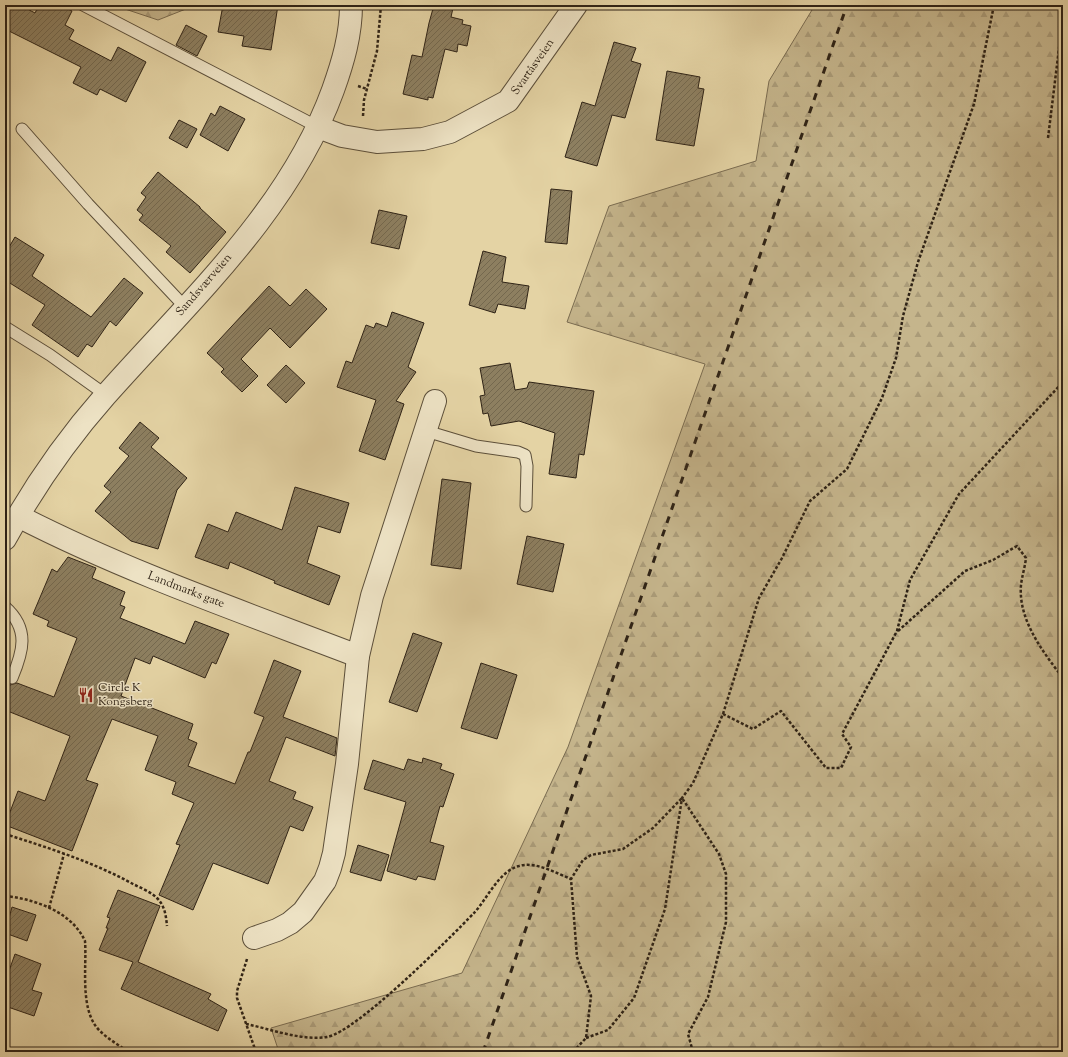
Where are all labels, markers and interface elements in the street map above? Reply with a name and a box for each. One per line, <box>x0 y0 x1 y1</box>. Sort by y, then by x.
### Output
street label: Svartåsveien <box>507 35 559 99</box>
street label: Sandsværveien <box>172 250 236 320</box>
street label: Landmarks gate <box>145 567 227 613</box>
place label: Circle K Kongsberg <box>98 679 153 711</box>
restaurant icon: Circle K Kongsberg <box>77 686 95 704</box>

